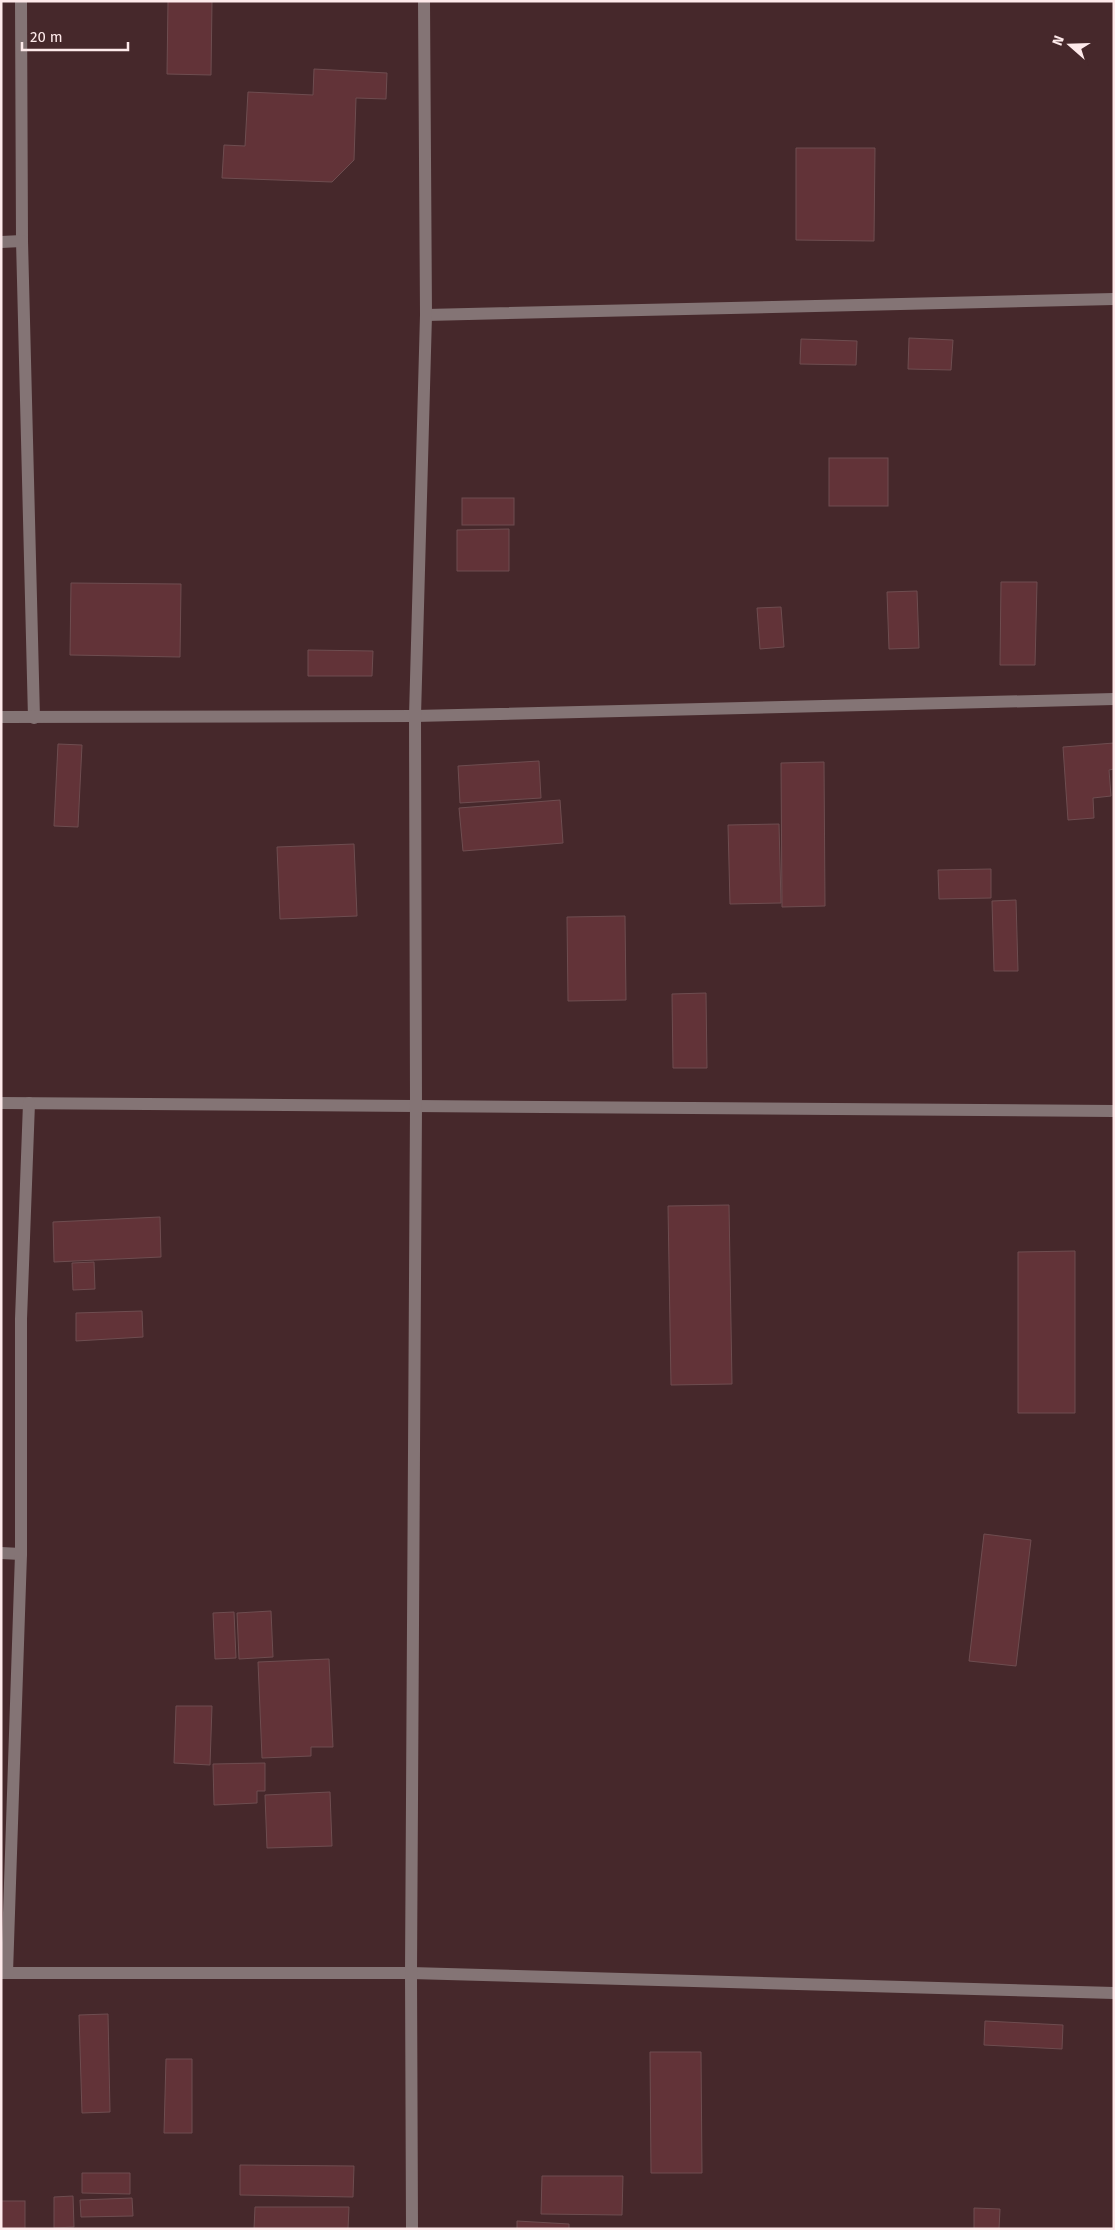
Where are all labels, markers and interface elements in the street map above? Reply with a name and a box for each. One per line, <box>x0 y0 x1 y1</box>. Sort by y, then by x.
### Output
scale bar <box>22 20 129 52</box>
north arrow <box>1045 20 1095 70</box>
text: 20 m <box>30 28 63 46</box>
text: N <box>1049 33 1068 48</box>

